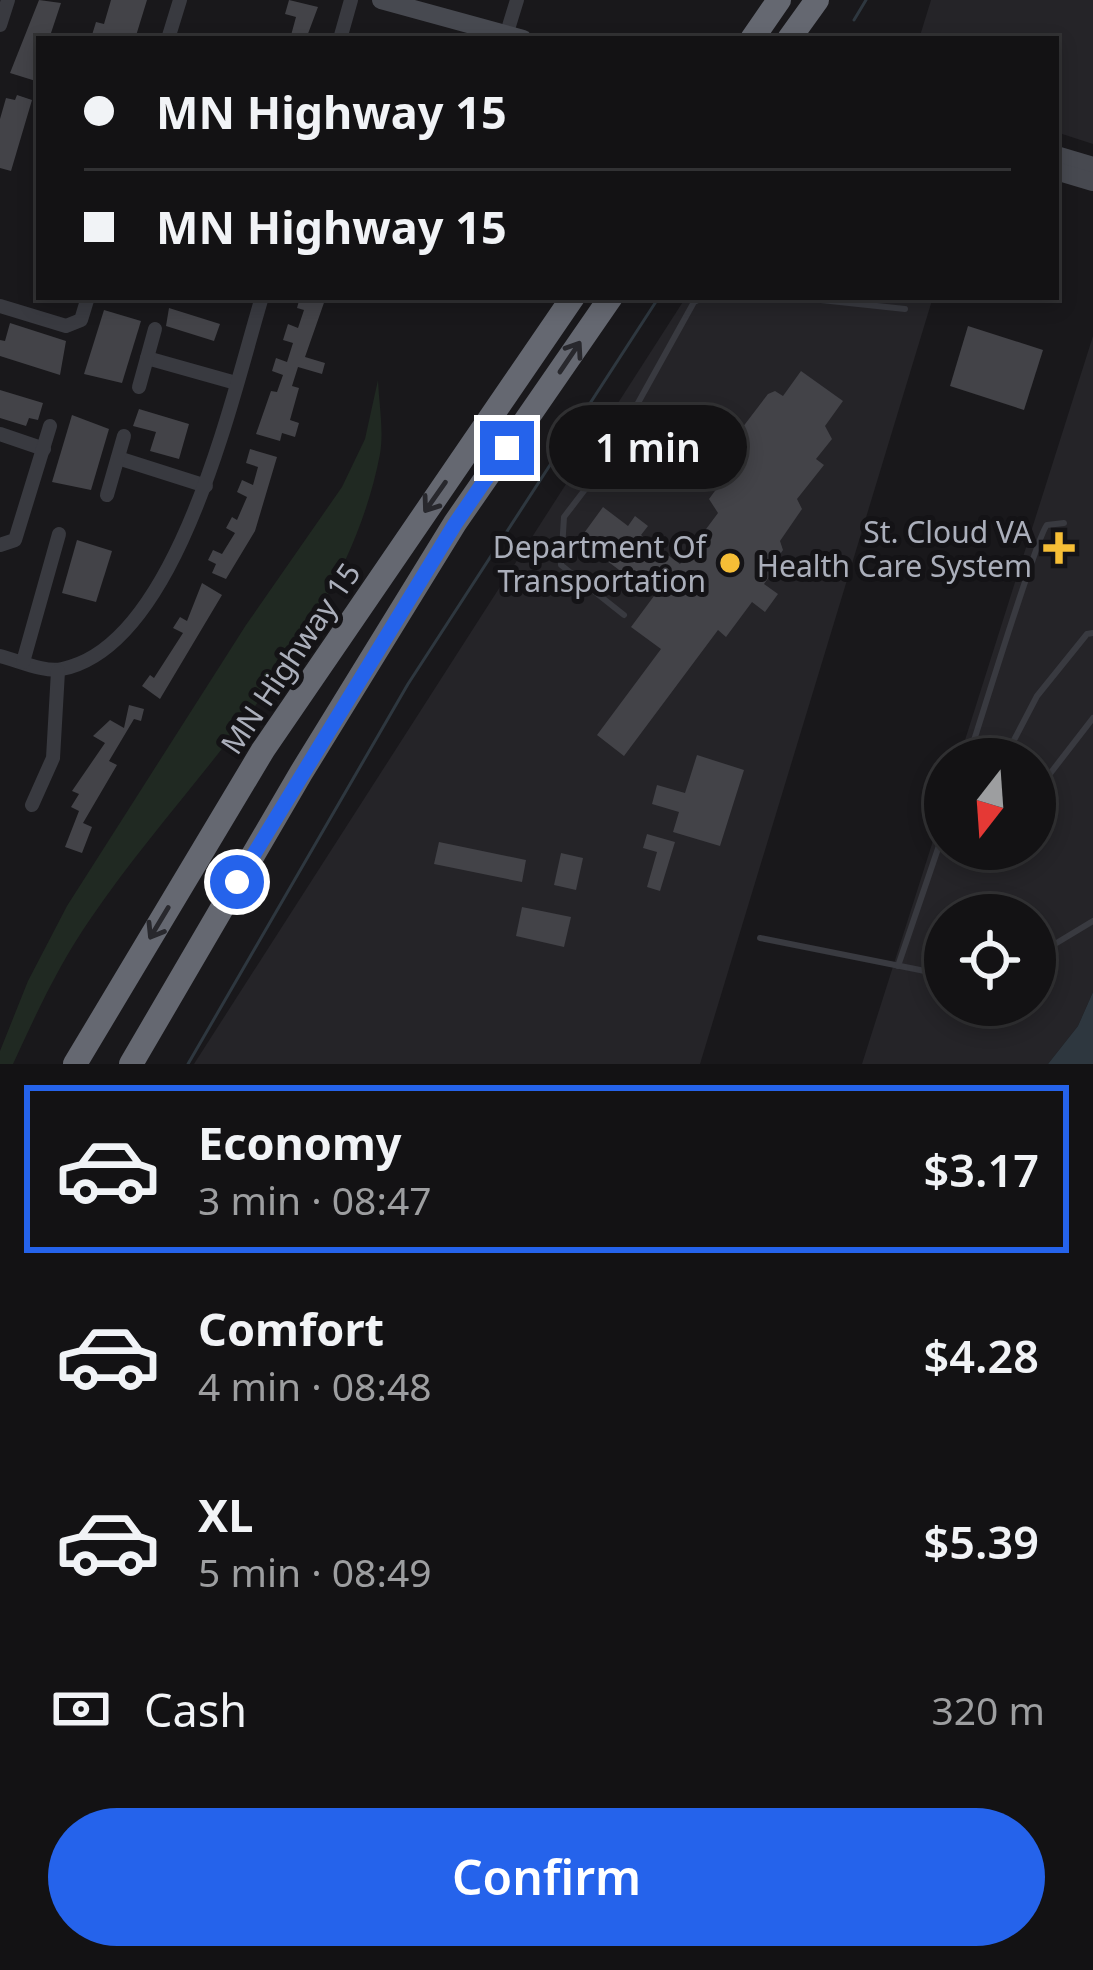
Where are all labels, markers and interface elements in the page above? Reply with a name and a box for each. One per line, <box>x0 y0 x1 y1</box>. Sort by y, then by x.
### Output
text: MN Highway 15 <box>156 81 507 142</box>
text: MN Highway 15 <box>156 196 507 257</box>
one-way arrow <box>557 341 582 374</box>
callout: 1 min <box>549 406 747 490</box>
text: 1 min <box>595 420 701 473</box>
route end <box>480 421 534 475</box>
one-way arrow <box>423 479 448 513</box>
place label: St. Cloud VA Health Care System <box>757 511 1033 586</box>
place label: Department Of Transportation <box>493 526 708 601</box>
marker: St. Cloud VA Health Care System <box>1043 532 1075 564</box>
marker: Department Of Transportation <box>717 550 743 576</box>
street label: MN Highway 15 <box>211 554 369 762</box>
north arrow <box>924 738 1056 870</box>
map controls <box>924 738 1056 1026</box>
route start <box>210 855 264 909</box>
button: locate <box>924 894 1056 1026</box>
one-way arrow <box>147 905 171 940</box>
text: Economy <box>198 1112 402 1173</box>
icon: car <box>54 1115 162 1223</box>
text: $3.17 <box>924 1139 1039 1200</box>
text: 3 min · 08:47 <box>198 1173 432 1226</box>
text: Comfort <box>198 1298 384 1359</box>
icon: car <box>54 1301 162 1409</box>
text: $4.28 <box>924 1325 1039 1386</box>
text: 4 min · 08:48 <box>198 1359 432 1412</box>
text: XL <box>198 1484 253 1545</box>
icon: car <box>54 1487 162 1595</box>
text: $5.39 <box>924 1511 1039 1572</box>
text: 5 min · 08:49 <box>198 1545 432 1598</box>
icon: cash <box>48 1676 114 1742</box>
text: Cash <box>144 1679 247 1740</box>
text: 320 m <box>931 1683 1045 1736</box>
button: Confirm <box>48 1808 1045 1946</box>

